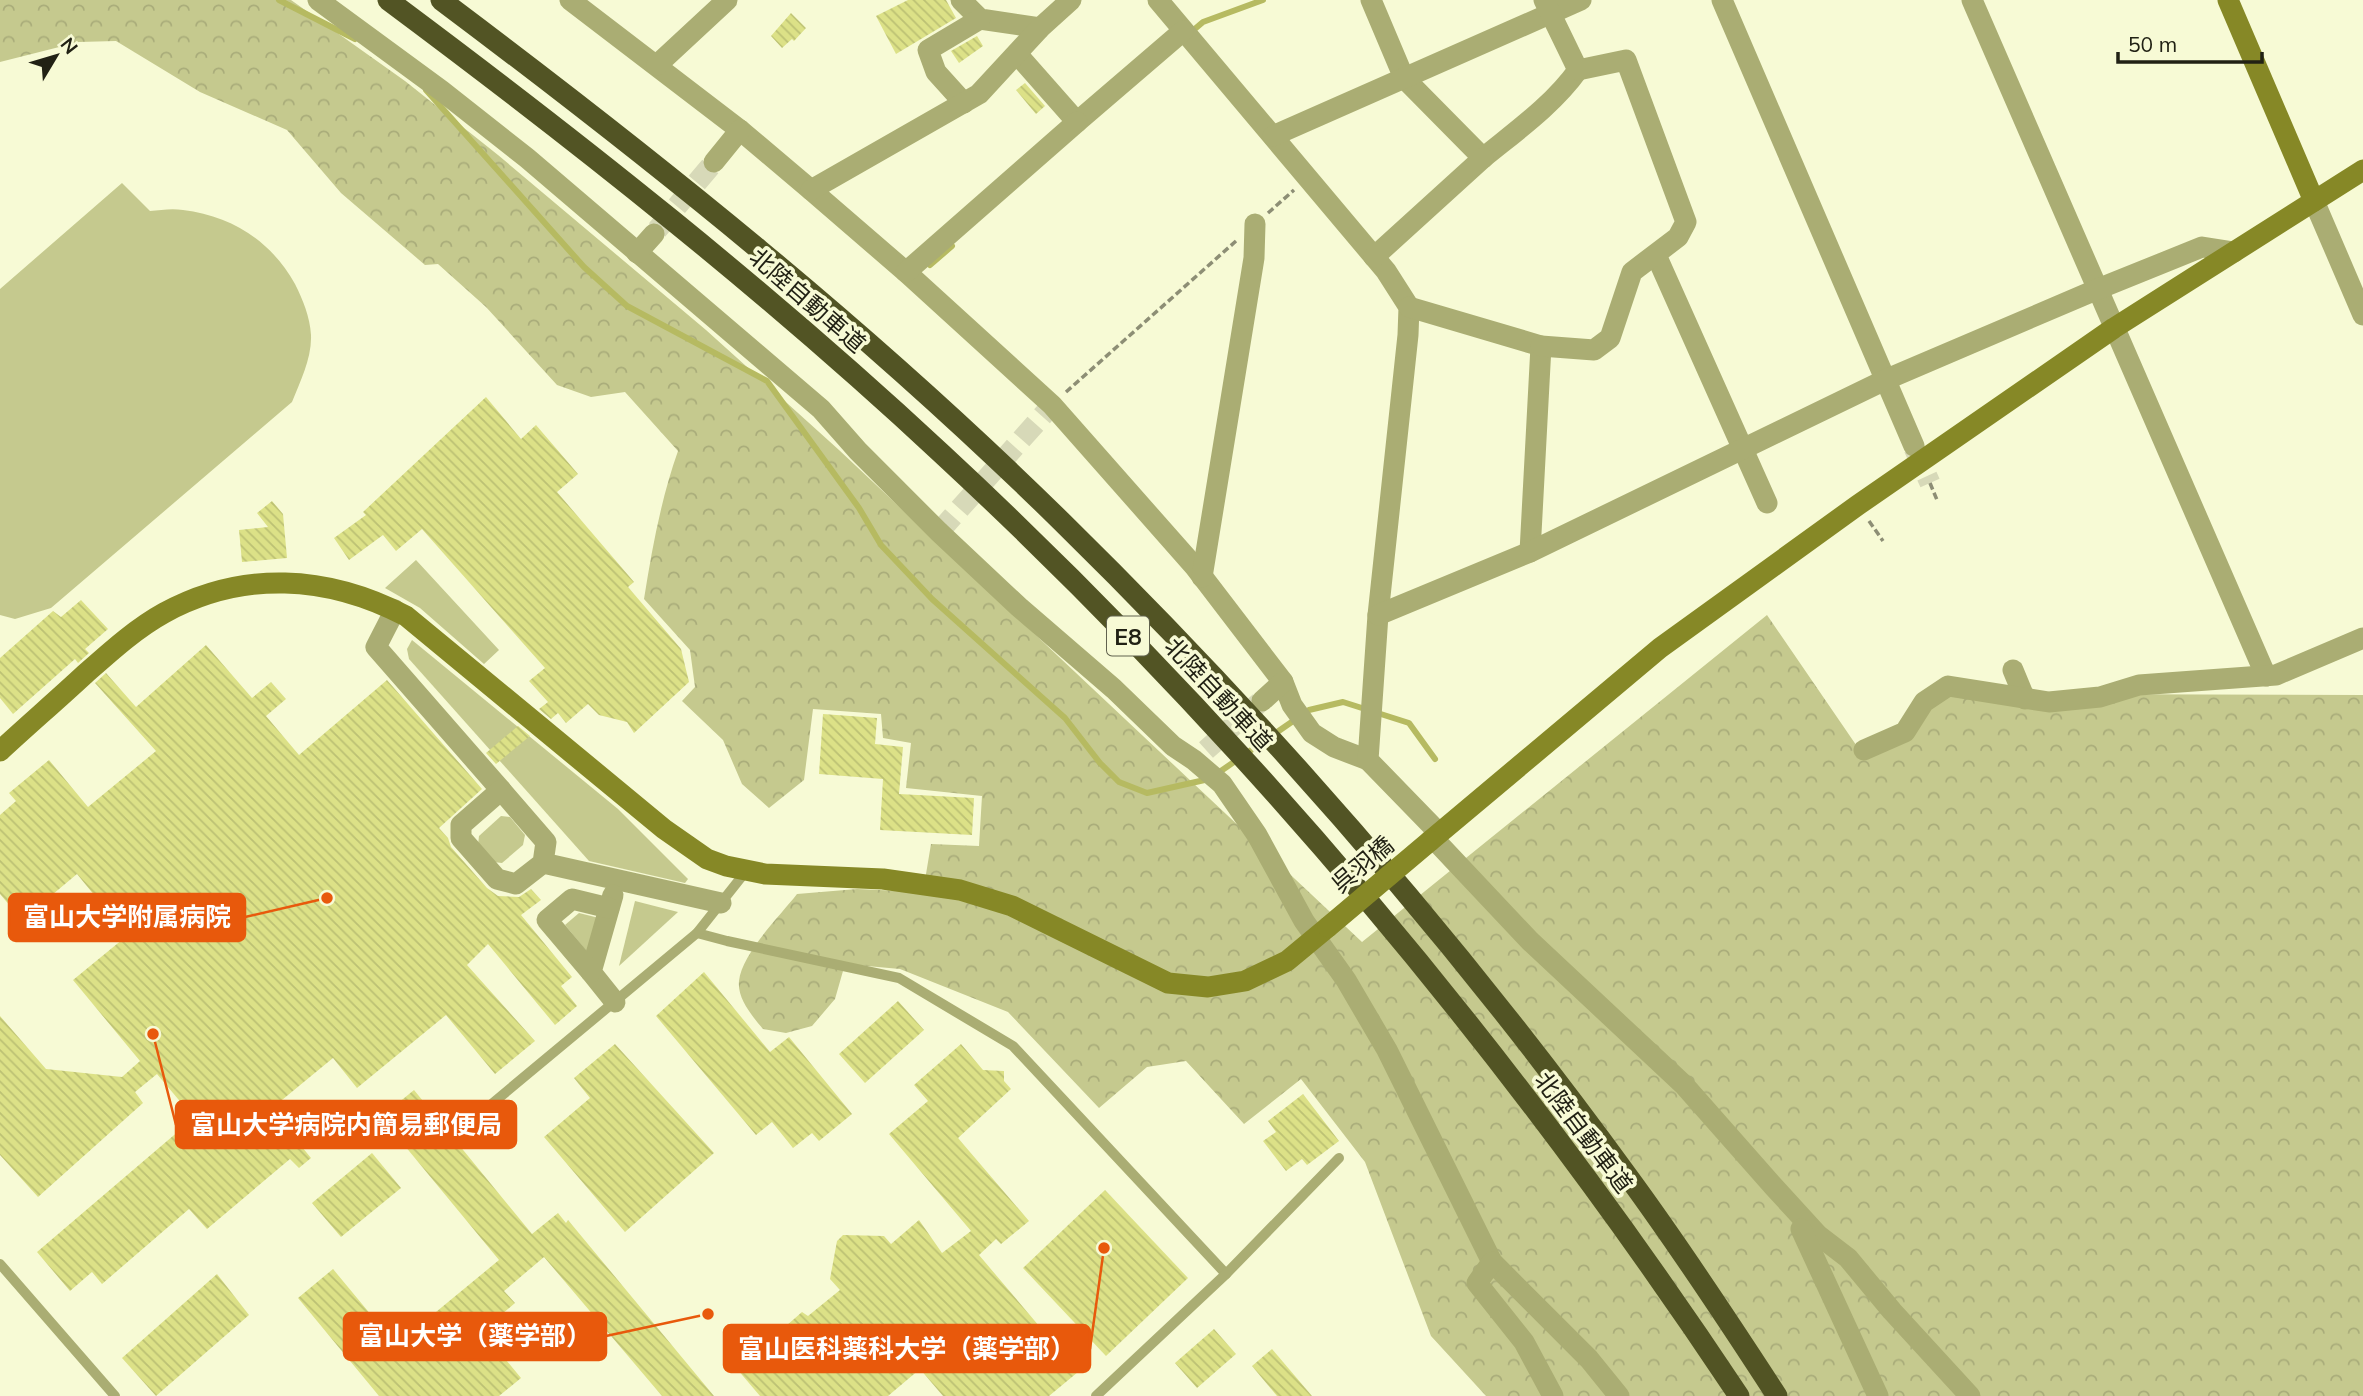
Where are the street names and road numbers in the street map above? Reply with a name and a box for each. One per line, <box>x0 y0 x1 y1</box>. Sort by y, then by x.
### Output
street label: 北陸自動車道 <box>744 241 872 359</box>
road number: E8 <box>1107 616 1149 656</box>
street label: 北陸自動車道 <box>1159 631 1279 757</box>
street label: 呉羽橋 <box>1325 829 1399 899</box>
street label: 北陸自動車道 <box>1529 1065 1639 1199</box>

